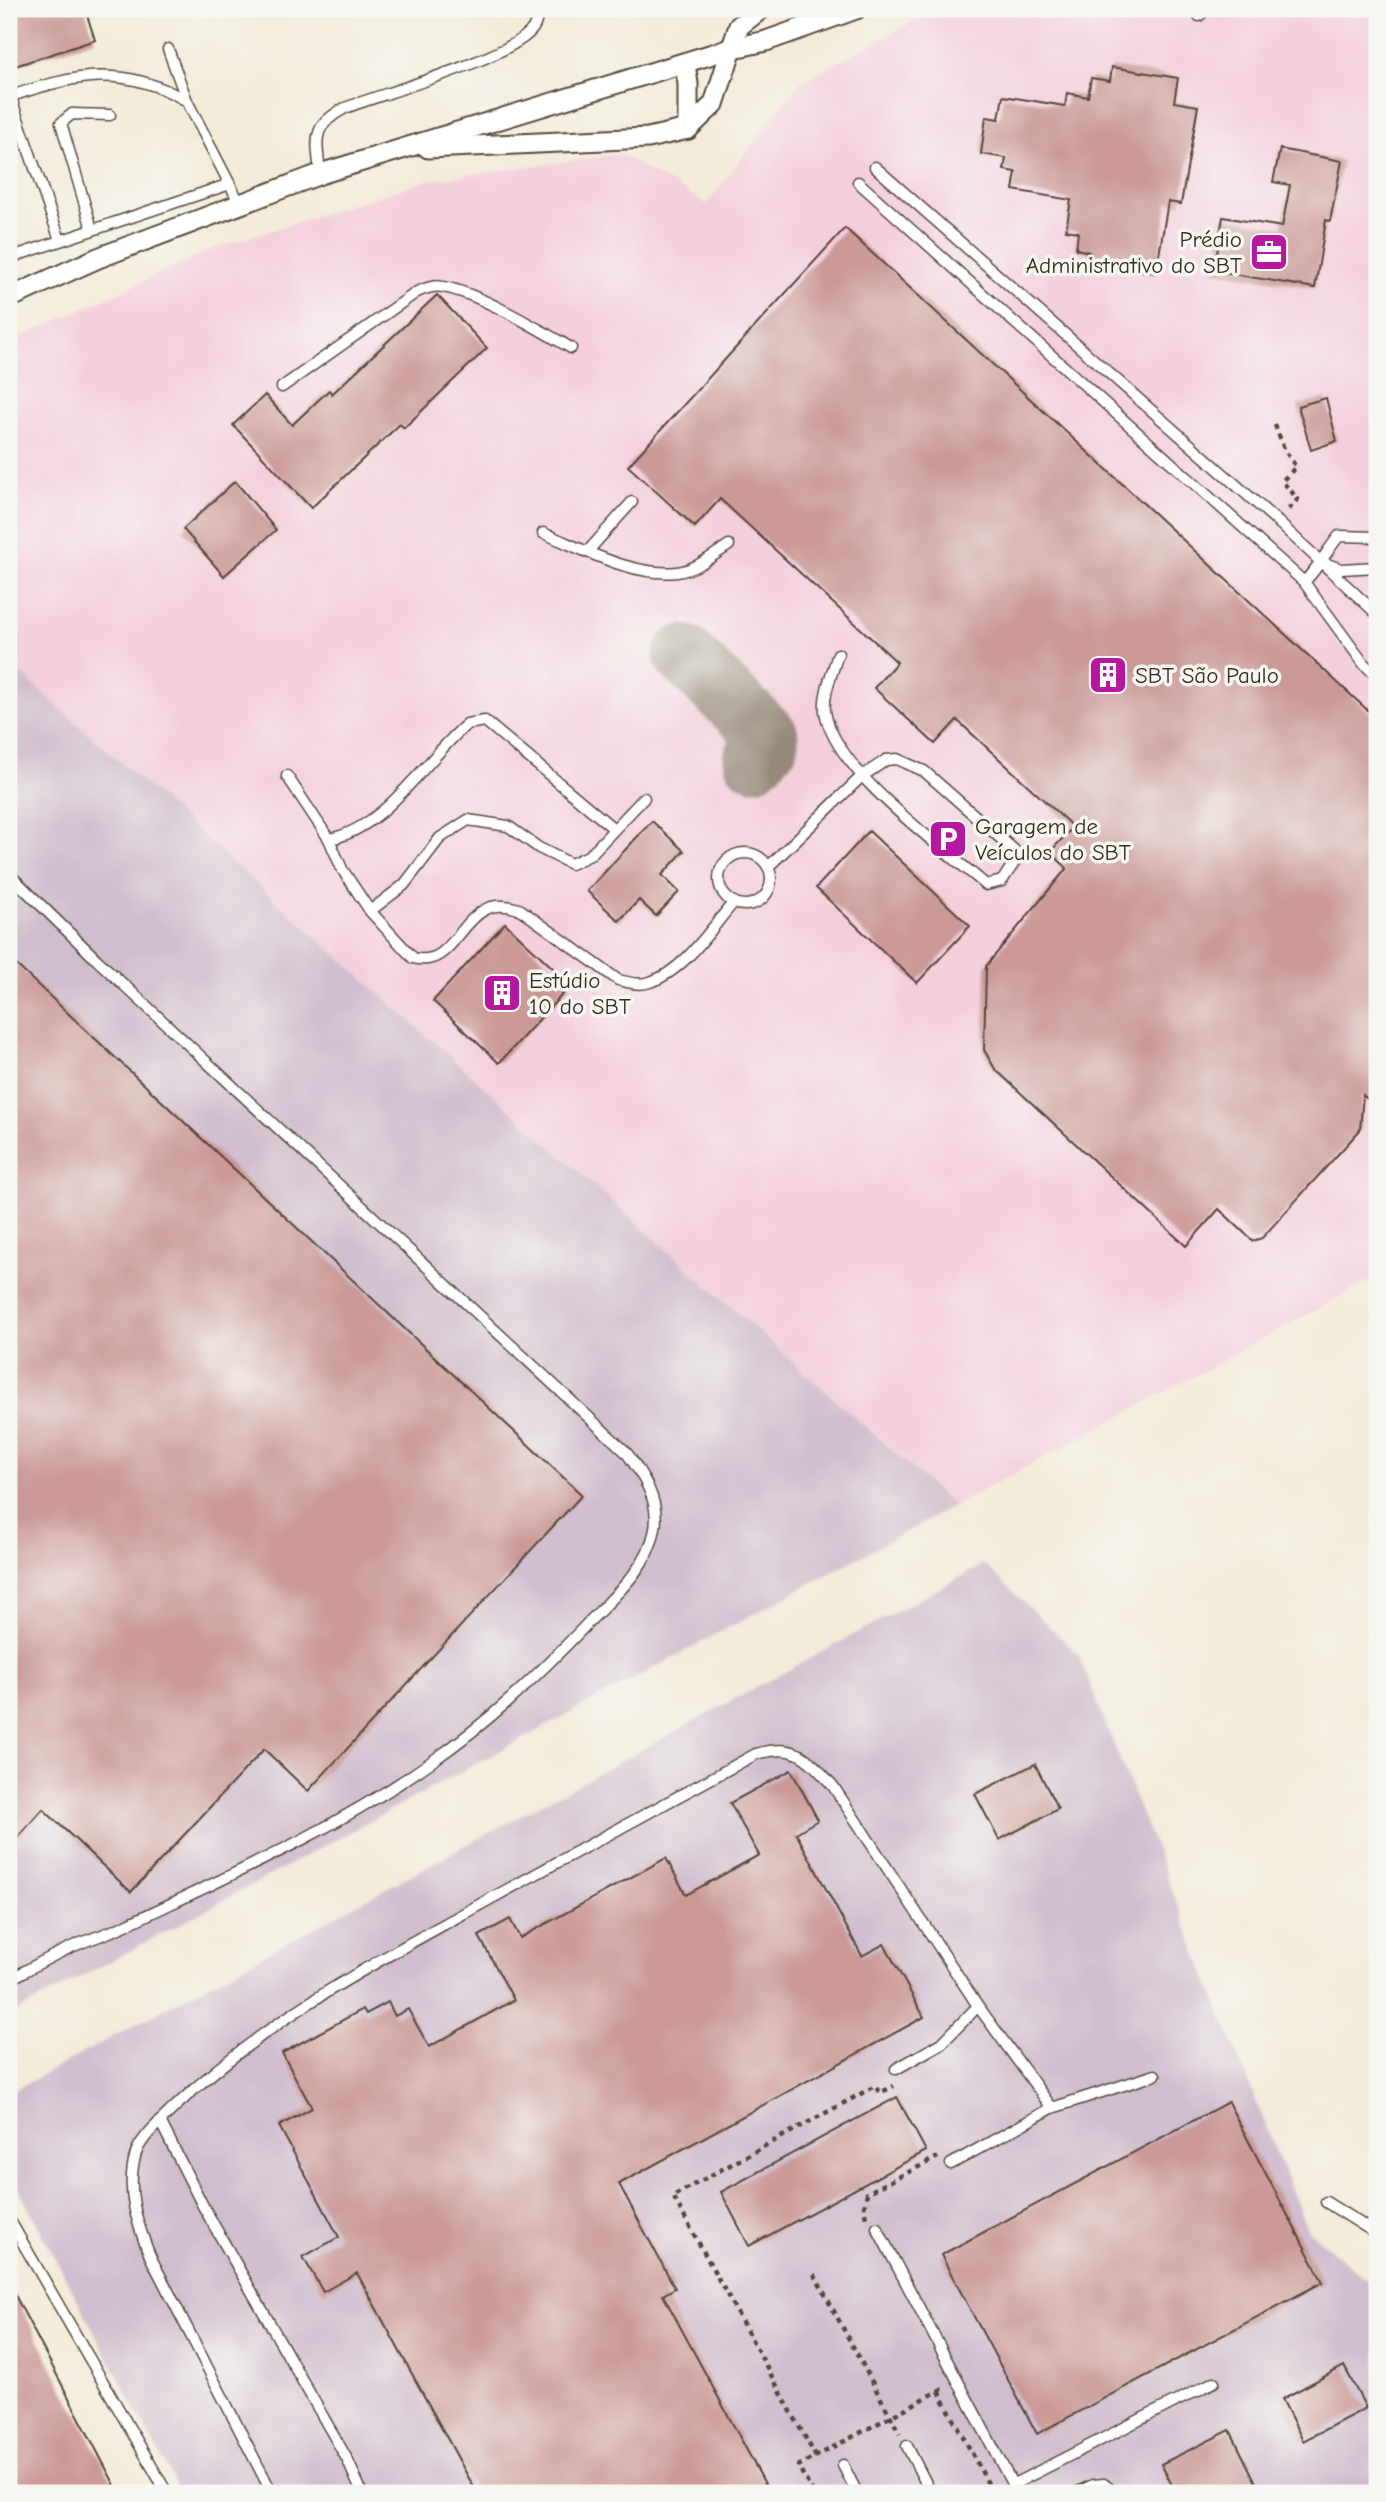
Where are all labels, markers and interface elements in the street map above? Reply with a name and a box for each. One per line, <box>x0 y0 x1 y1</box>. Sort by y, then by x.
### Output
place label: Prédio Administrativo do SBT <box>1026 226 1242 279</box>
office icon: Prédio Administrativo do SBT <box>1248 231 1290 273</box>
building icon: SBT São Paulo <box>1087 654 1129 696</box>
place label: SBT São Paulo <box>1135 662 1279 689</box>
place label: Garagem de Veículos do SBT <box>975 813 1131 866</box>
parking icon: Garagem de Veículos do SBT <box>927 818 969 860</box>
place label: Estúdio 10 do SBT <box>529 967 631 1020</box>
building icon: Estúdio 10 do SBT <box>481 972 523 1014</box>

